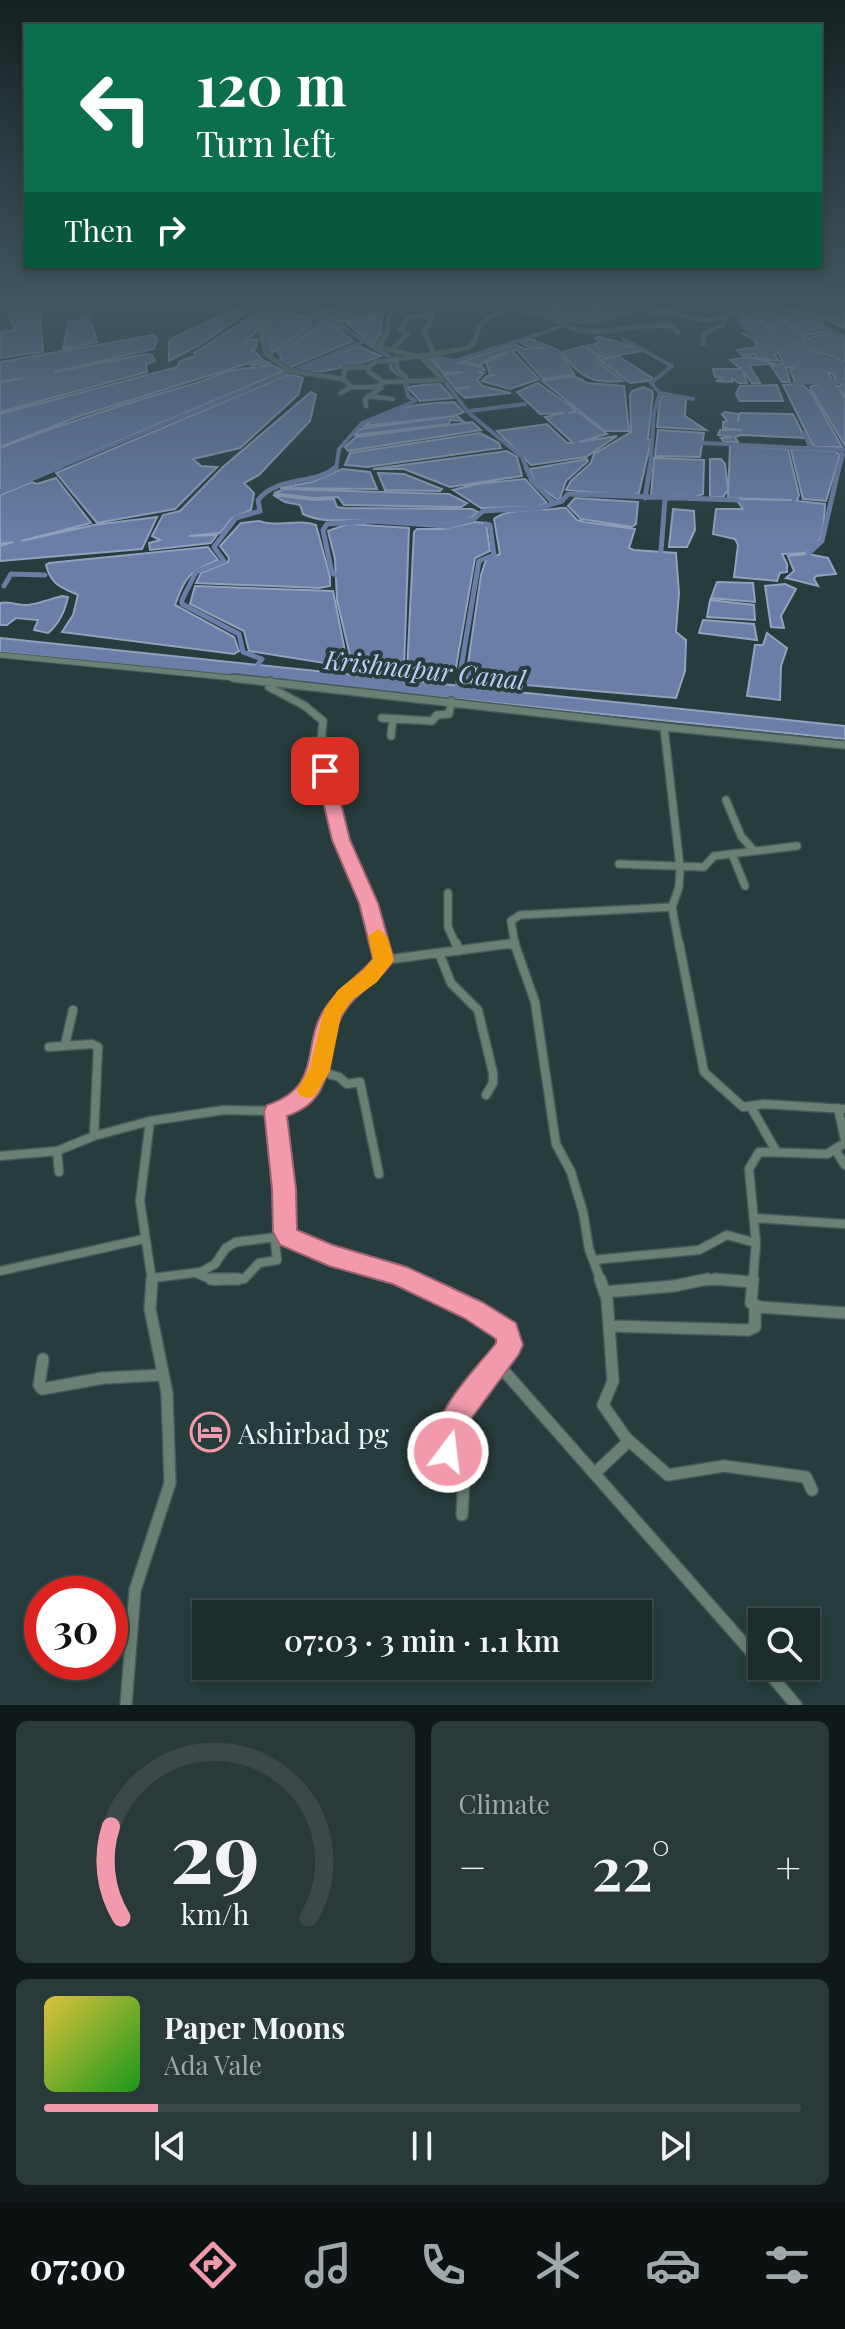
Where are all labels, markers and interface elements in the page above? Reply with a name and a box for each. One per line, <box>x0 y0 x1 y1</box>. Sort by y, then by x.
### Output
text: 120 m <box>196 46 347 121</box>
icon: left <box>64 56 168 160</box>
text: Turn left <box>196 118 335 166</box>
icon: right <box>149 208 193 252</box>
text: Then <box>64 210 133 250</box>
water label: Krishnapur Canal <box>322 641 529 697</box>
pin <box>291 737 359 805</box>
icon: arrive <box>303 749 347 793</box>
position arrow <box>406 1410 490 1494</box>
hotel icon: Ashirbad pg <box>189 1411 231 1453</box>
place label: Ashirbad pg <box>237 1414 389 1451</box>
speed limit sign: 30 <box>24 1576 128 1680</box>
map controls <box>748 1608 820 1680</box>
button: search <box>748 1608 820 1680</box>
text: 07:03 · 3 min · 1.1 km <box>284 1620 560 1660</box>
text: Climate <box>459 1786 550 1821</box>
text: 29 <box>170 1794 260 1905</box>
text: 22° <box>592 1826 670 1906</box>
text: − <box>459 1836 487 1895</box>
text: + <box>775 1836 801 1895</box>
text: km/h <box>181 1894 250 1932</box>
text: Paper Moons <box>164 2007 345 2047</box>
text: Ada Vale <box>164 2047 262 2082</box>
icon: previous <box>148 2124 192 2168</box>
icon: pause <box>400 2124 444 2168</box>
icon: next <box>653 2124 697 2168</box>
icon: directions <box>185 2237 241 2293</box>
icon: music <box>300 2237 356 2293</box>
icon: phone <box>415 2237 471 2293</box>
icon: climate <box>530 2237 586 2293</box>
icon: car <box>645 2237 701 2293</box>
icon: filters <box>759 2237 815 2293</box>
text: 07:00 <box>29 2241 126 2289</box>

